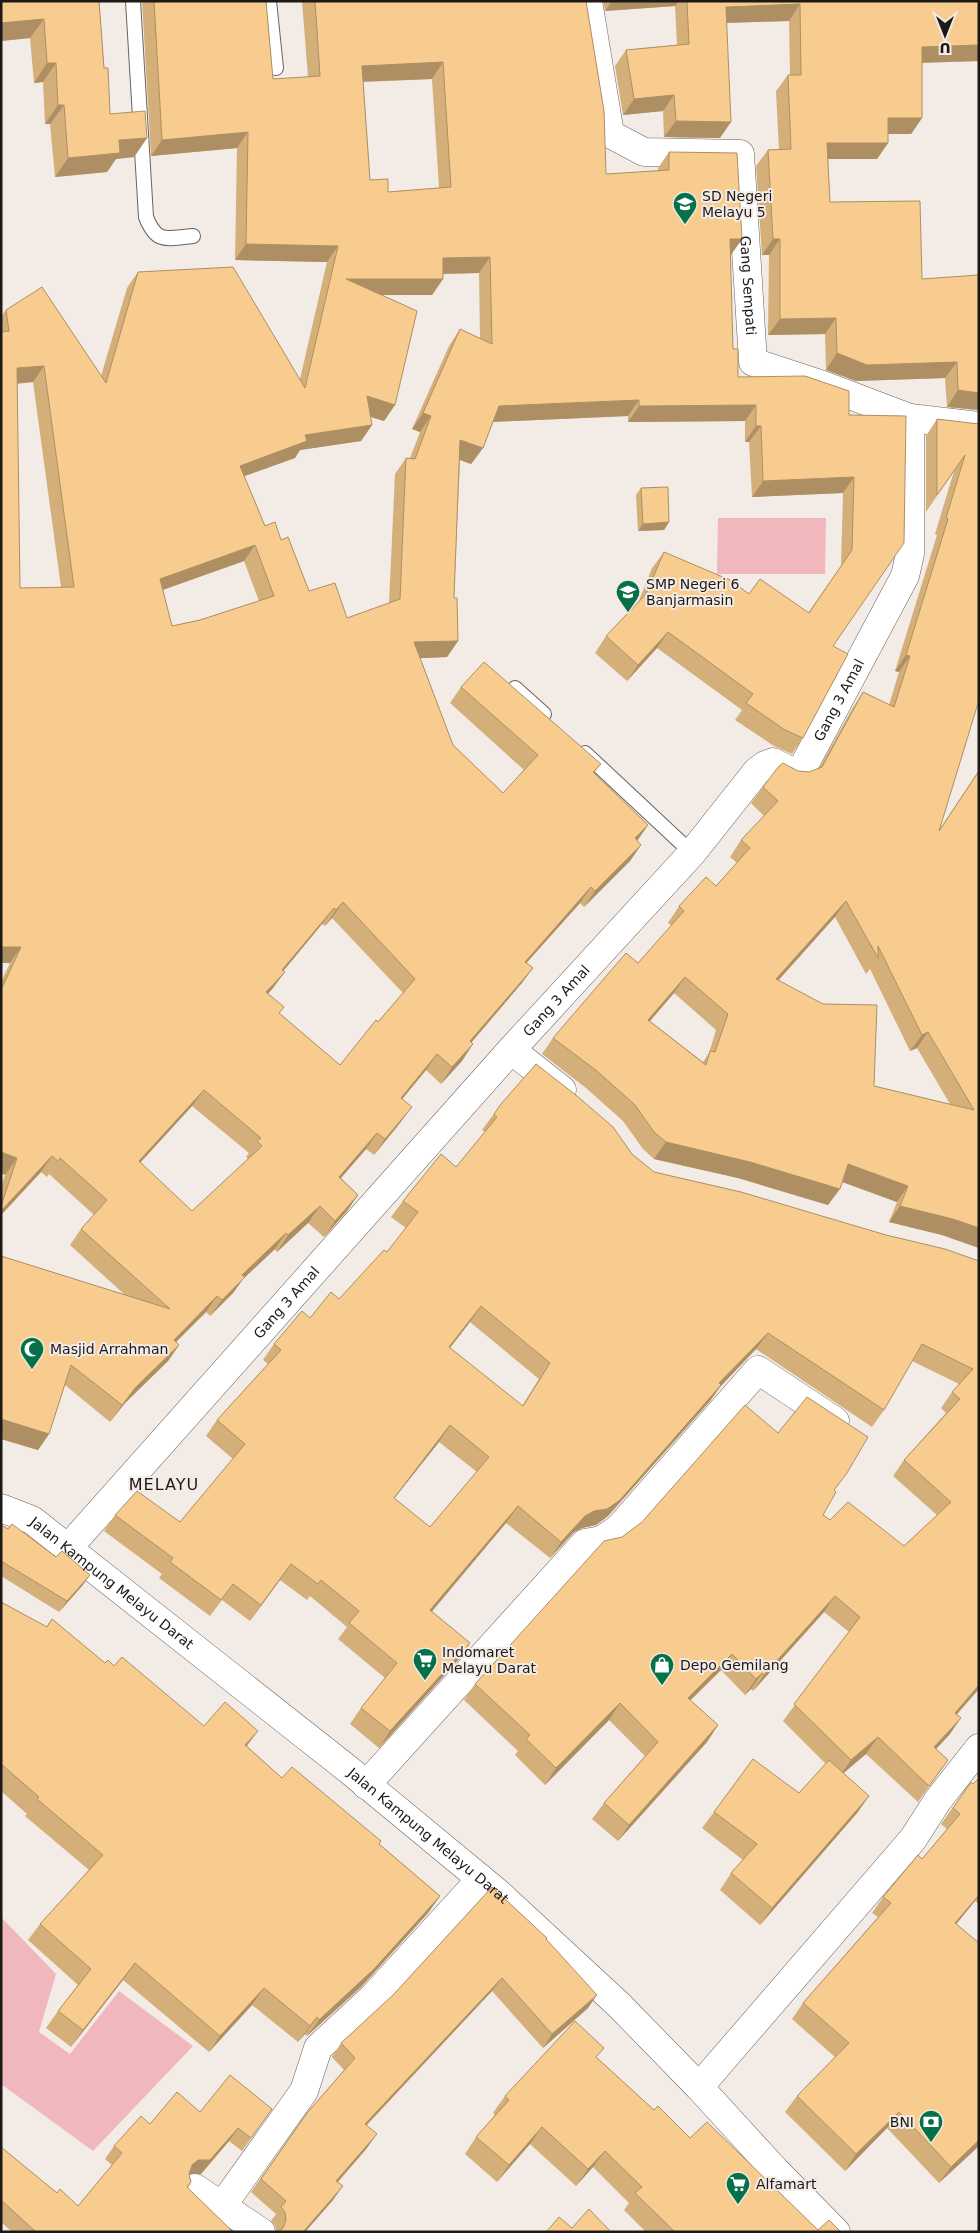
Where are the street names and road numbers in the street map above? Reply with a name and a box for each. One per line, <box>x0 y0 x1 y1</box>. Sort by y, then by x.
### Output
street label: Gang Sempati <box>737 235 759 336</box>
street label: Gang 3 Amal <box>810 656 867 744</box>
street label: Gang 3 Amal <box>520 962 593 1039</box>
street label: Gang 3 Amal <box>250 1263 323 1342</box>
street label: Jalan Kampung Melayu Darat <box>26 1513 197 1653</box>
street label: Jalan Kampung Melayu Darat <box>344 1764 512 1907</box>

